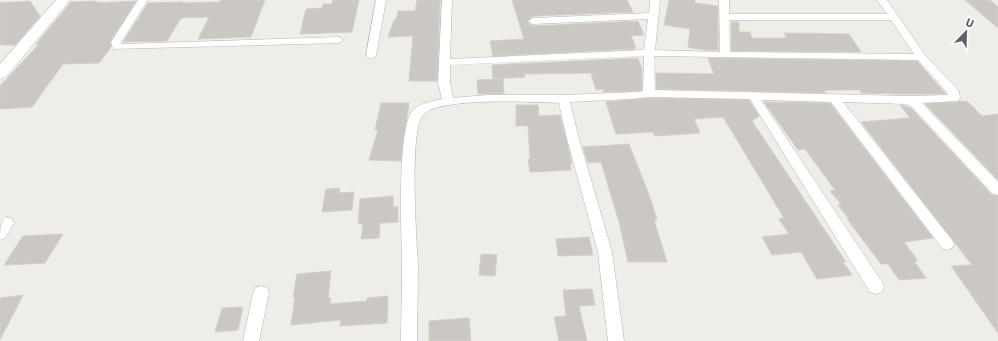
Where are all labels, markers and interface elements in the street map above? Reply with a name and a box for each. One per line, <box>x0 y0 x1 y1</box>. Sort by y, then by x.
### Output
north arrow <box>946 12 986 52</box>
text: U <box>963 14 977 32</box>

